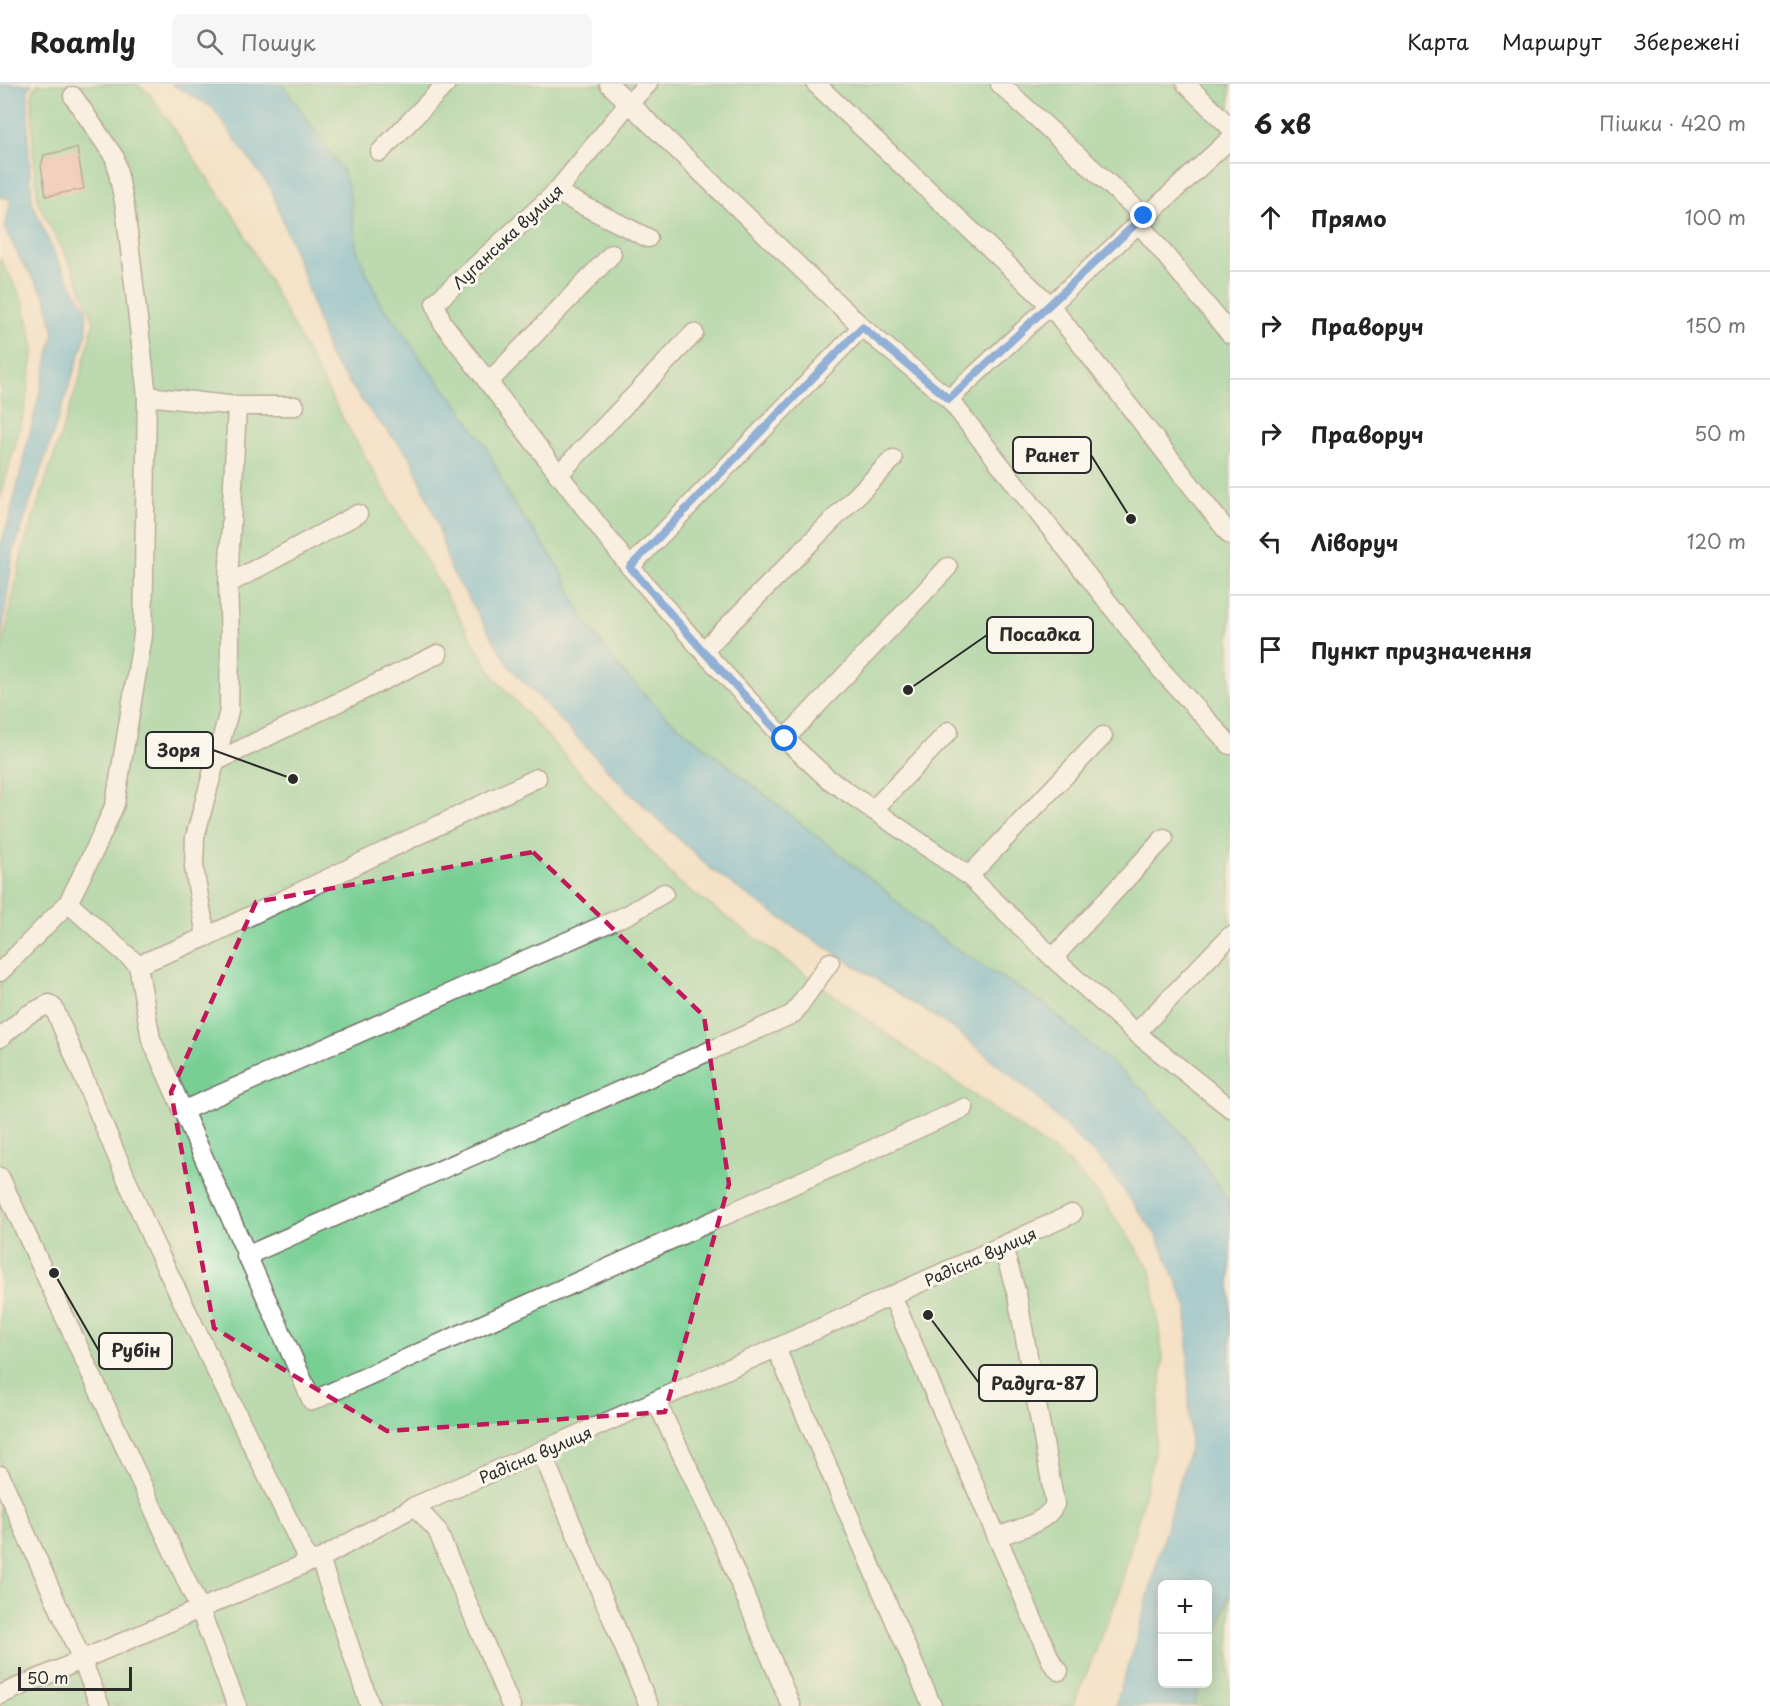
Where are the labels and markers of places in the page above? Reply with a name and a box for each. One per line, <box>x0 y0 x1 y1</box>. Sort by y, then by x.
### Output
callout: Ранет <box>1013 437 1091 473</box>
callout: Посадка <box>987 617 1093 653</box>
callout: Зоря <box>146 732 213 768</box>
callout: Рубін <box>99 1333 172 1369</box>
callout: Радуга-87 <box>979 1365 1097 1401</box>

